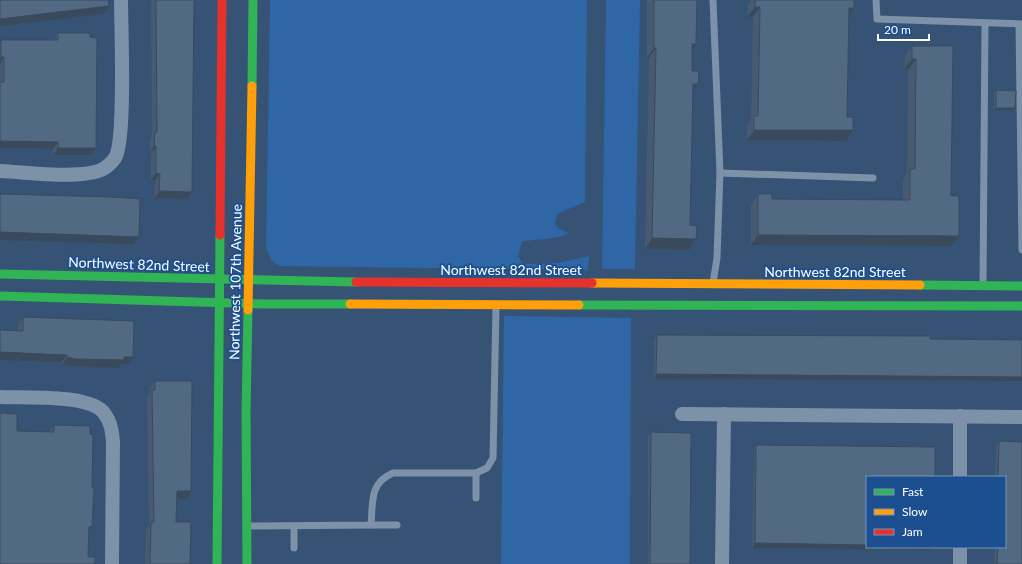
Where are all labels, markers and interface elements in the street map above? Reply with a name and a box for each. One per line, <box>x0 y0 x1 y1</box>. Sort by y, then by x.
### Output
scale bar <box>878 16 929 42</box>
text: 20 m <box>884 22 911 37</box>
street label: Northwest 107th Avenue <box>225 204 245 360</box>
street label: Northwest 82nd Street <box>68 253 210 275</box>
street label: Northwest 82nd Street <box>440 261 582 278</box>
street label: Northwest 82nd Street <box>764 263 906 280</box>
legend <box>866 476 1006 548</box>
text: Fast <box>902 484 924 499</box>
text: Slow <box>902 504 928 519</box>
text: Jam <box>902 524 923 539</box>

